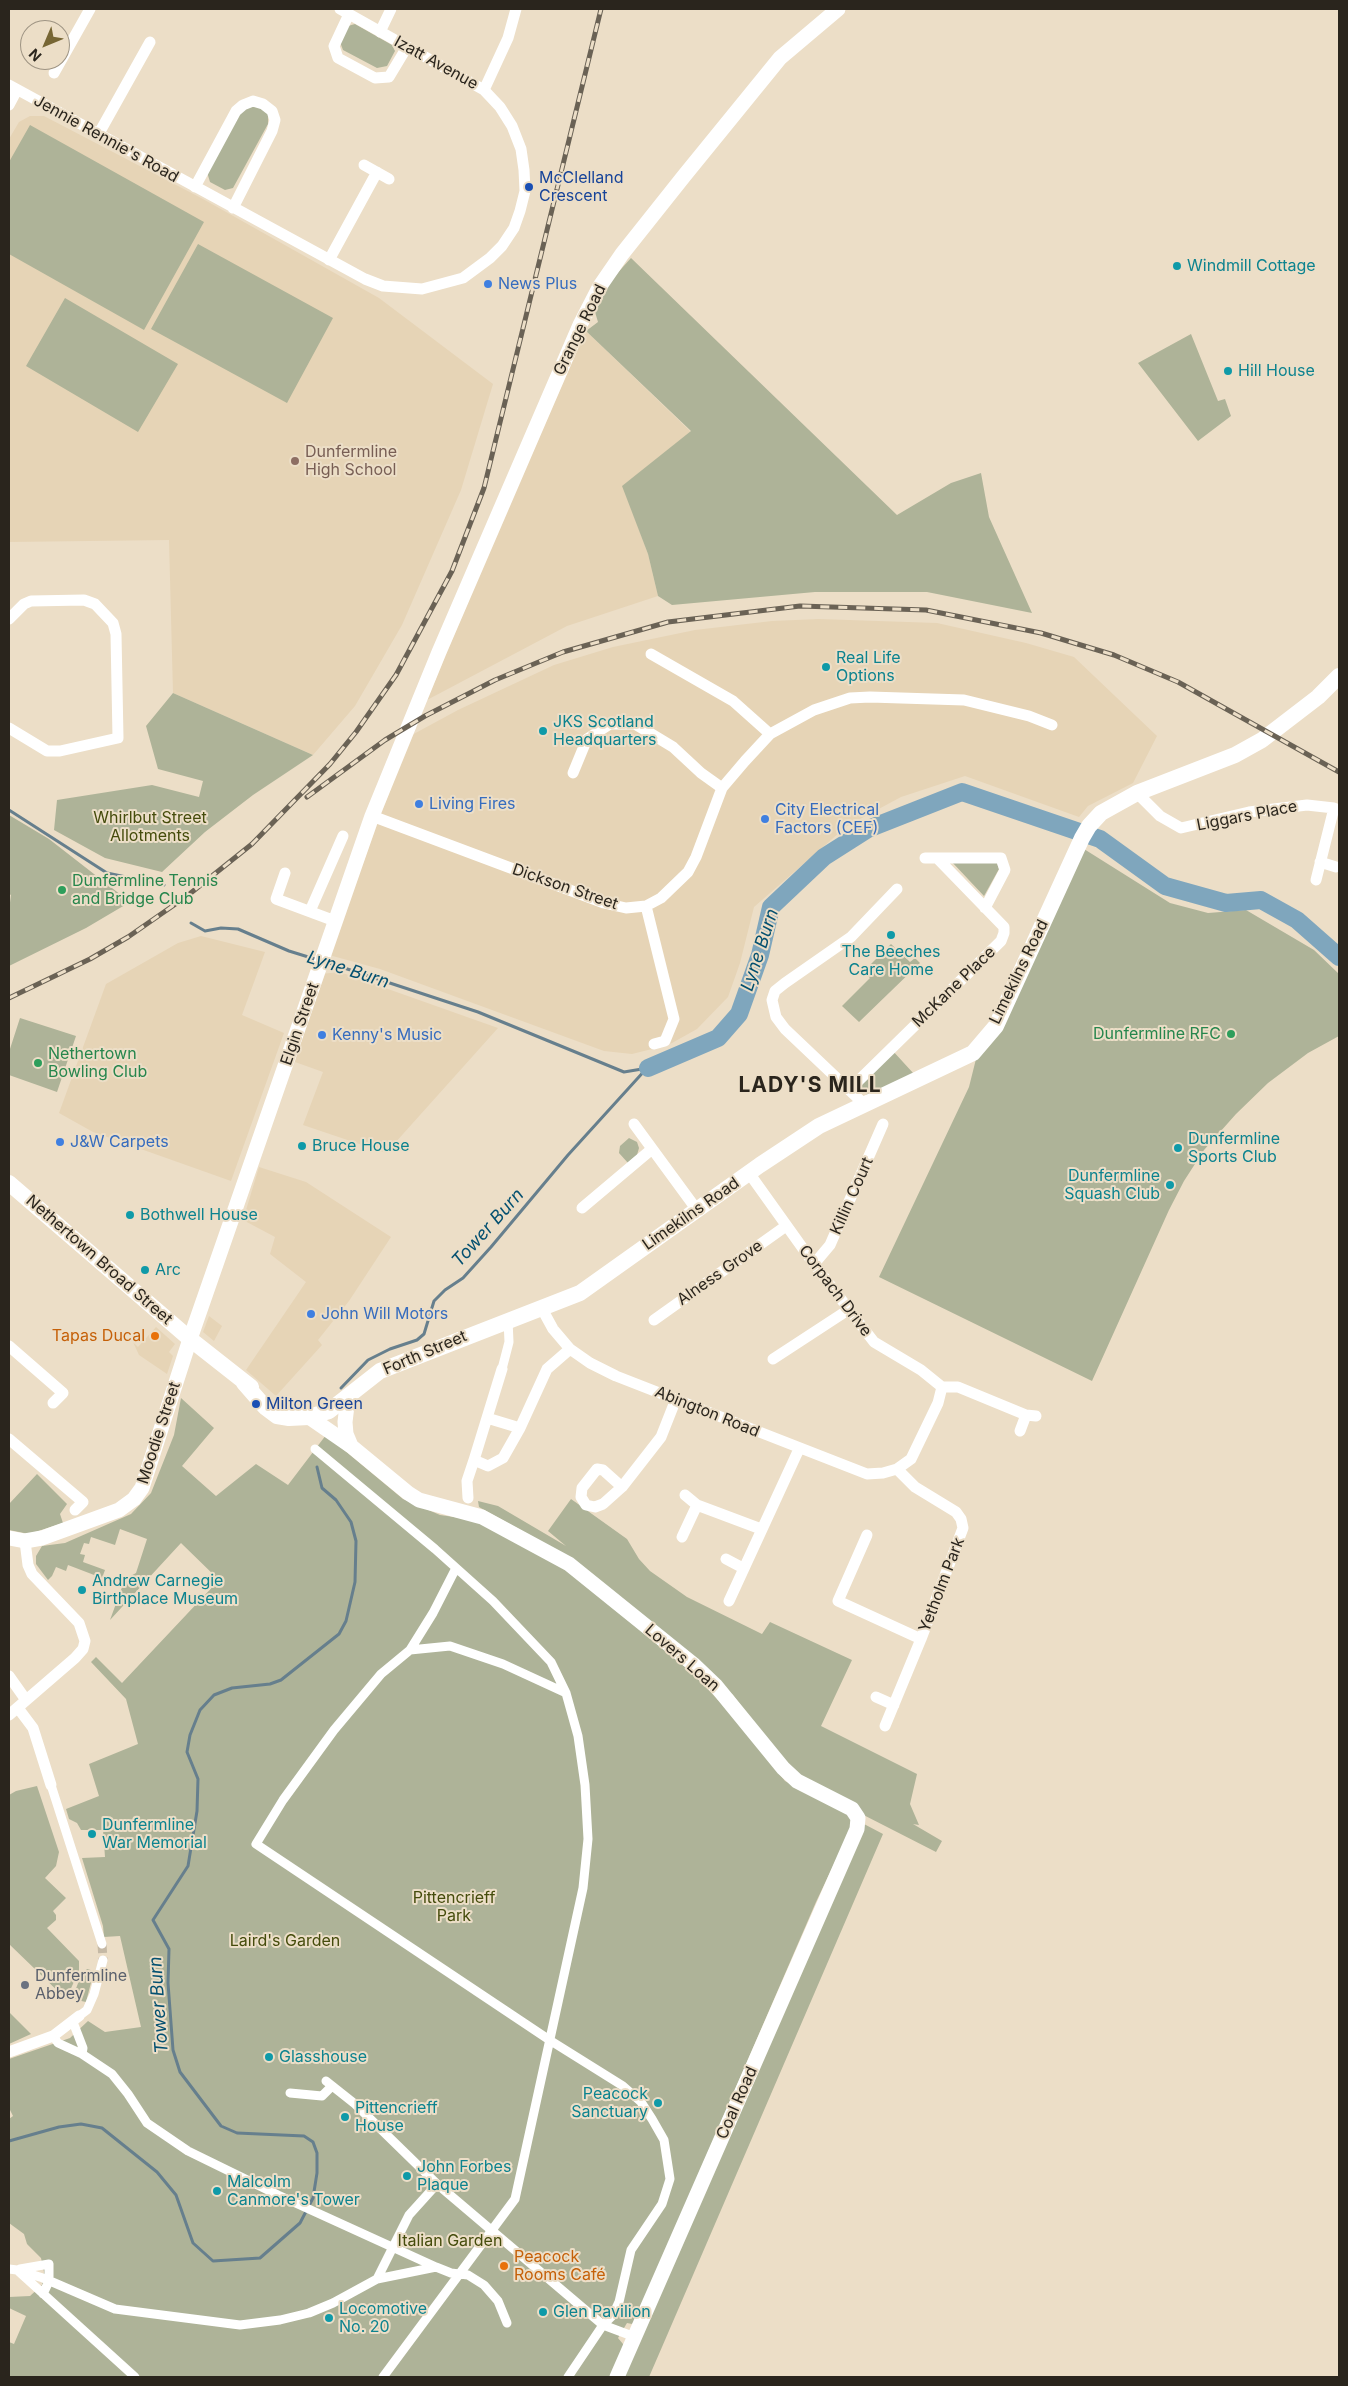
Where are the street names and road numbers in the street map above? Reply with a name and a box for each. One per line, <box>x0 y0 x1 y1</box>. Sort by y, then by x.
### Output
street label: Izatt Avenue <box>391 32 481 94</box>
street label: Jennie Rennie's Road <box>30 91 182 187</box>
street label: Grange Road <box>550 281 610 379</box>
street label: Liggars Place <box>1195 797 1299 835</box>
street label: Dickson Street <box>510 860 620 914</box>
street label: Limekilns Road <box>985 917 1053 1027</box>
street label: McKane Place <box>908 943 1000 1031</box>
street label: Elgin Street <box>277 980 323 1068</box>
street label: Killin Court <box>826 1154 878 1238</box>
street label: Limekilns Road <box>639 1174 743 1254</box>
street label: Nethertown Broad Street <box>22 1191 176 1329</box>
street label: Alness Grove <box>674 1236 766 1310</box>
street label: Corpach Drive <box>794 1242 876 1340</box>
street label: Forth Street <box>380 1327 470 1379</box>
street label: Moodie Street <box>133 1379 185 1487</box>
street label: Abington Road <box>652 1382 762 1442</box>
street label: Yetholm Park <box>915 1535 969 1635</box>
street label: Lovers Loan <box>641 1620 723 1696</box>
street label: Coal Road <box>712 2064 762 2142</box>

